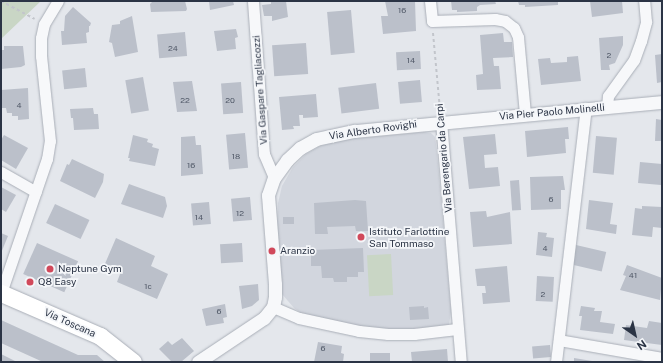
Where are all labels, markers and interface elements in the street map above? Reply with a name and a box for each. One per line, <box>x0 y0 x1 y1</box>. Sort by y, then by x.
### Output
house number: 16 <box>398 6 406 16</box>
street label: Via Gaspare Tagliacozzi <box>250 35 270 145</box>
house number: 24 <box>168 44 178 54</box>
house number: 2 <box>607 51 611 61</box>
house number: 14 <box>407 56 415 66</box>
house number: 22 <box>180 96 190 106</box>
house number: 20 <box>225 96 235 106</box>
house number: 4 <box>16 101 22 111</box>
street label: Via Pier Paolo Molinelli <box>499 101 605 123</box>
street label: Via Berengario da Carpi <box>433 103 455 213</box>
street label: Via Alberto Rovighi <box>328 118 418 142</box>
house number: 18 <box>232 152 240 162</box>
house number: 16 <box>187 161 195 171</box>
house number: 6 <box>549 195 553 205</box>
house number: 12 <box>236 209 244 219</box>
house number: 14 <box>195 213 203 223</box>
place label: Istituto Farlottine San Tommaso <box>369 225 449 248</box>
marker: Istituto Farlottine San Tommaso <box>356 232 366 242</box>
house number: 4 <box>542 244 548 254</box>
place label: Aranzio <box>280 245 315 257</box>
marker: Aranzio <box>267 246 277 256</box>
place label: Neptune Gym <box>58 263 122 275</box>
marker: Neptune Gym <box>45 264 55 274</box>
house number: 41 <box>629 271 637 281</box>
place label: Q8 Easy <box>38 276 76 288</box>
marker: Q8 Easy <box>25 277 35 287</box>
house number: 1c <box>144 282 152 292</box>
house number: 2 <box>541 290 545 300</box>
street label: Via Toscana <box>42 306 98 340</box>
house number: 6 <box>217 307 221 317</box>
north arrow <box>615 315 655 355</box>
text: N <box>635 338 649 352</box>
house number: 6 <box>321 344 325 354</box>

